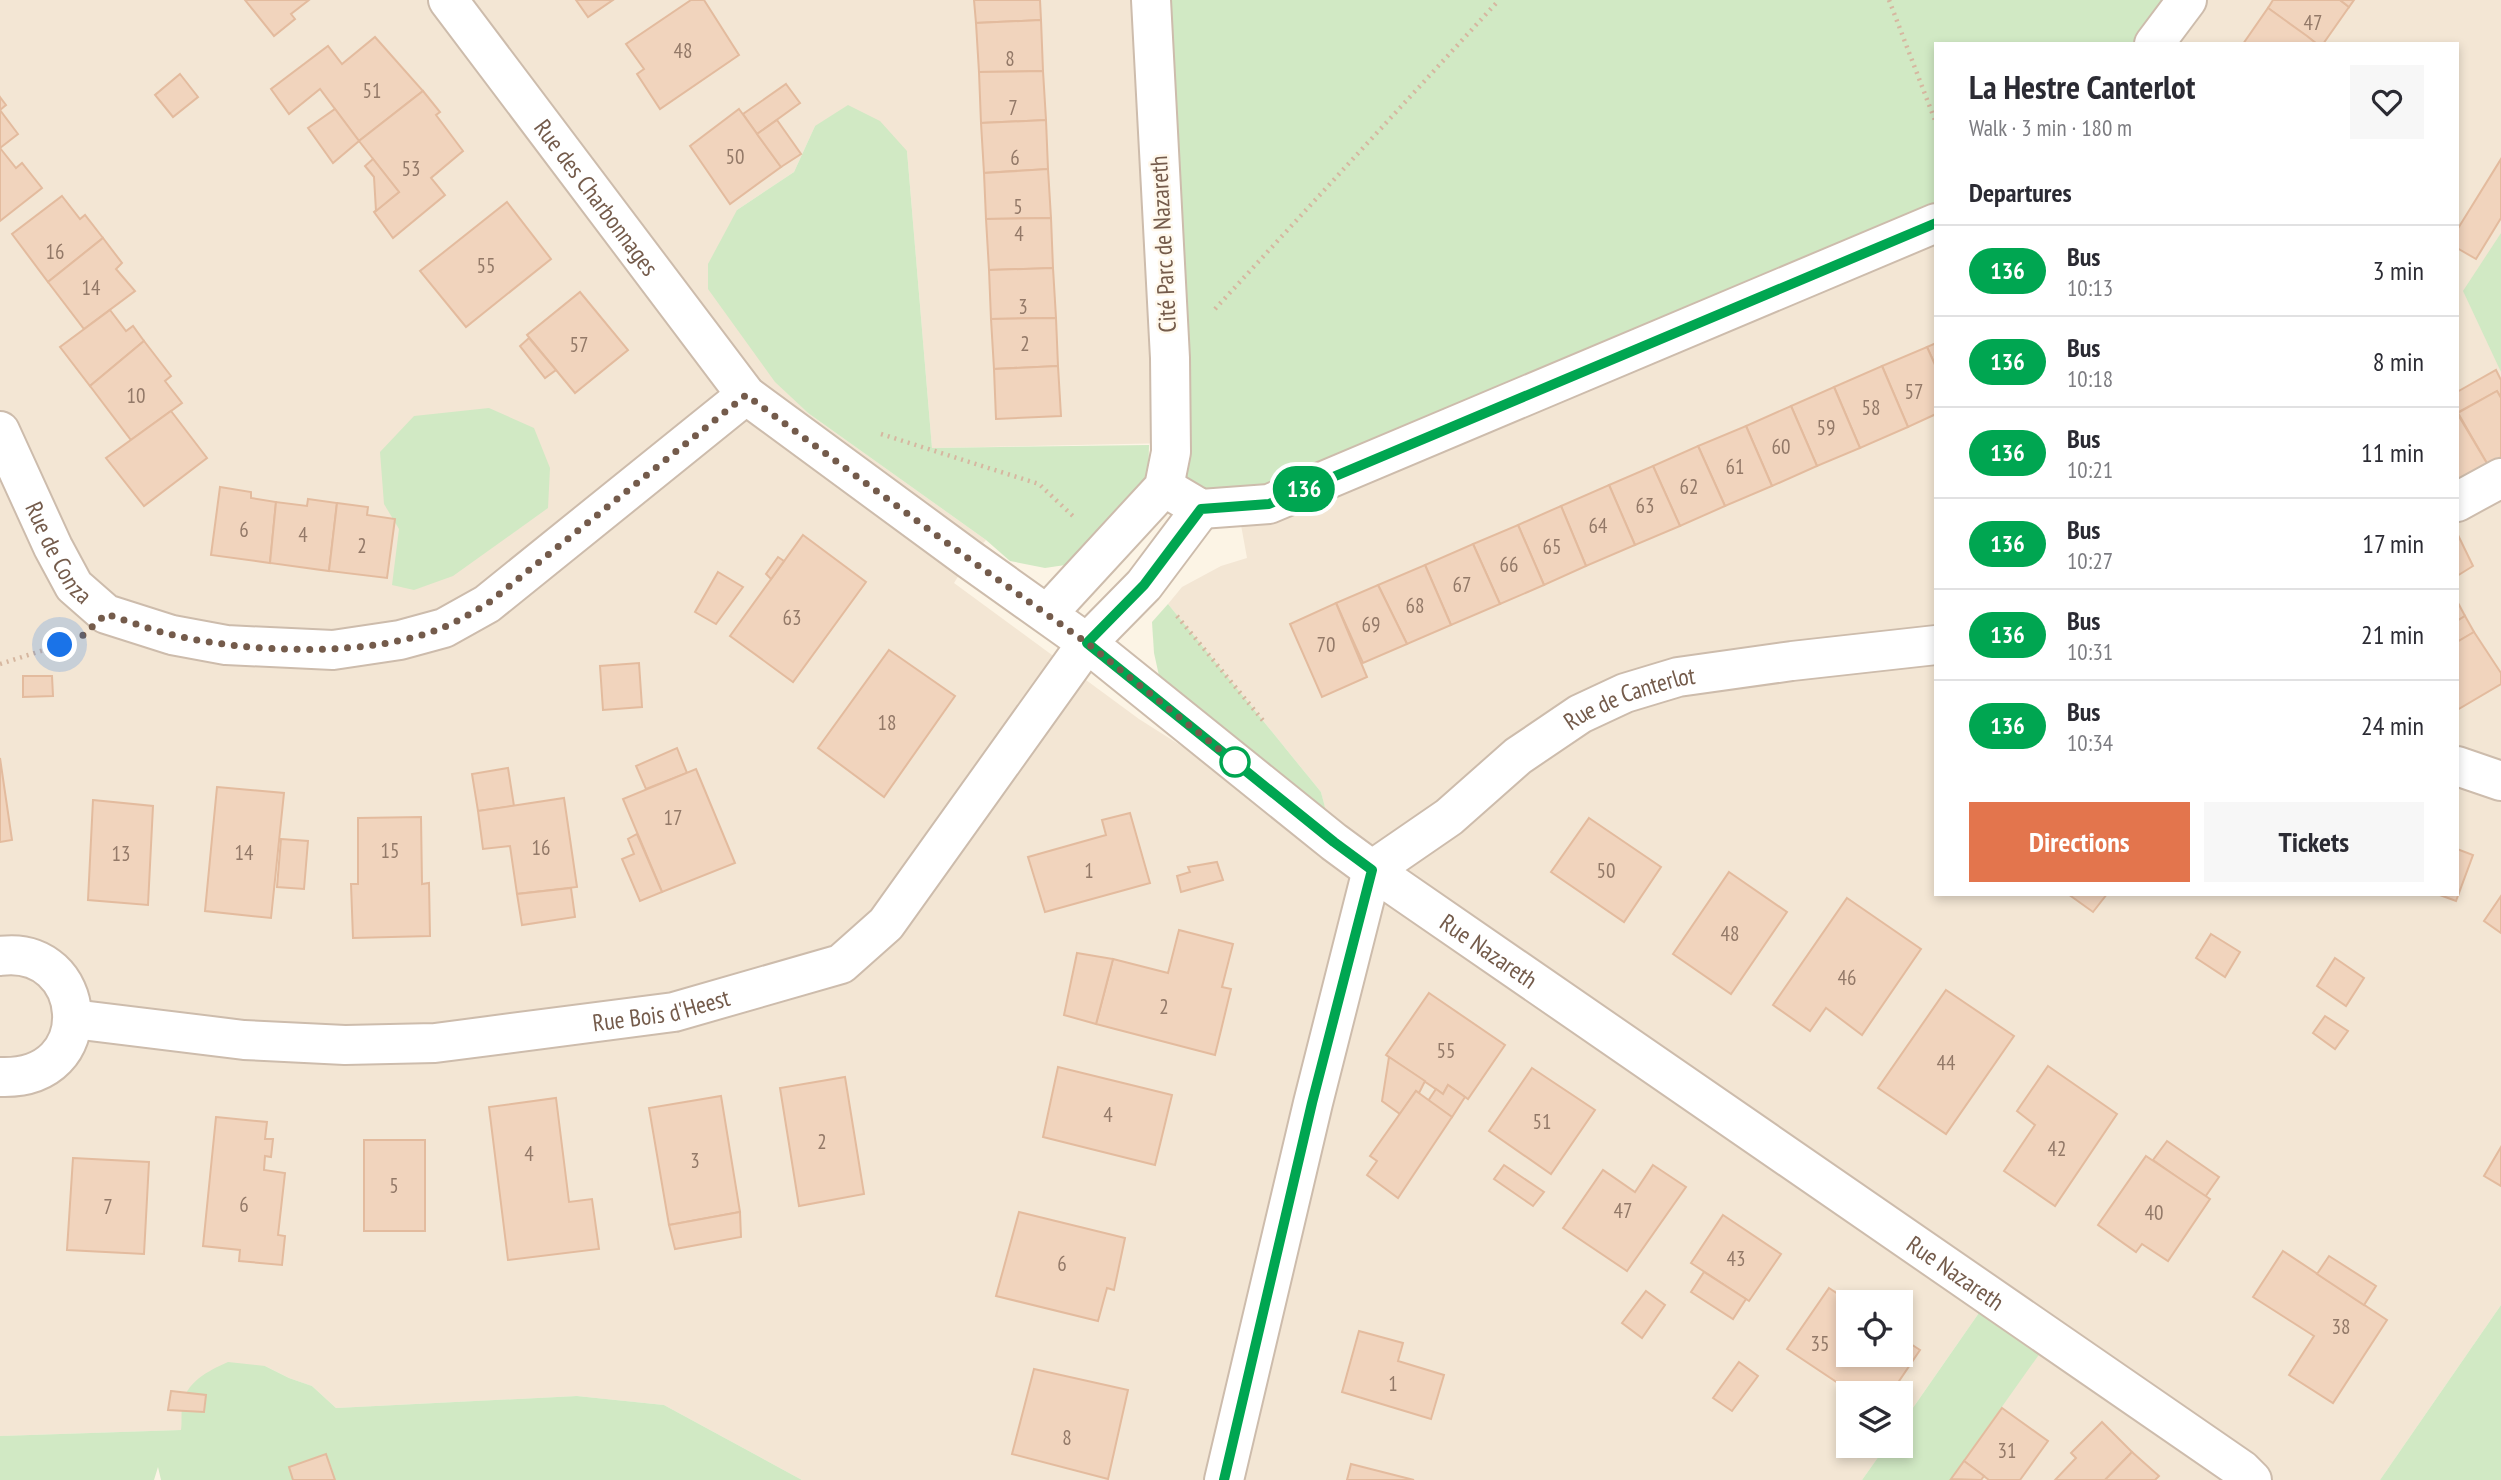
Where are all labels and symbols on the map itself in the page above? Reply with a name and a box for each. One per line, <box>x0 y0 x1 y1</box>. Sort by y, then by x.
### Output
house number: 47 <box>2304 9 2322 36</box>
house number: 48 <box>674 37 692 64</box>
house number: 8 <box>1005 45 1015 72</box>
house number: 51 <box>363 77 381 104</box>
house number: 7 <box>1008 94 1018 121</box>
street label: Rue des Charbonnages <box>528 113 666 282</box>
house number: 50 <box>726 143 744 170</box>
house number: 6 <box>1010 144 1020 171</box>
house number: 53 <box>402 155 420 182</box>
street label: Cité Parc de Nazareth <box>1143 155 1183 333</box>
house number: 5 <box>1013 193 1023 220</box>
house number: 4 <box>1014 220 1024 247</box>
house number: 16 <box>46 238 64 265</box>
house number: 55 <box>477 252 495 279</box>
house number: 14 <box>82 274 101 301</box>
house number: 3 <box>1018 293 1028 320</box>
house number: 2 <box>1020 330 1030 357</box>
house number: 57 <box>570 331 588 358</box>
house number: 57 <box>1905 378 1923 405</box>
house number: 10 <box>127 382 145 409</box>
house number: 58 <box>1862 394 1880 421</box>
house number: 59 <box>1817 414 1835 441</box>
house number: 60 <box>1772 433 1790 460</box>
house number: 61 <box>1726 453 1744 480</box>
line badge: 136 <box>1264 466 1344 512</box>
house number: 62 <box>1680 473 1698 500</box>
house number: 63 <box>1636 492 1654 519</box>
street label: Rue de Conza <box>19 496 99 610</box>
house number: 64 <box>1589 512 1608 539</box>
house number: 6 <box>239 516 249 543</box>
house number: 4 <box>298 521 308 548</box>
house number: 2 <box>357 532 367 559</box>
house number: 65 <box>1543 533 1561 560</box>
house number: 66 <box>1500 551 1518 578</box>
house number: 67 <box>1453 571 1471 598</box>
house number: 68 <box>1406 592 1424 619</box>
house number: 63 <box>783 604 801 631</box>
house number: 69 <box>1362 611 1380 638</box>
your location <box>42 627 77 662</box>
house number: 70 <box>1317 631 1335 658</box>
street label: Rue de Canterlot <box>1557 659 1697 736</box>
house number: 18 <box>878 709 896 736</box>
unlabelled marker <box>1220 747 1250 777</box>
house number: 17 <box>664 804 682 831</box>
house number: 16 <box>532 834 550 861</box>
house number: 15 <box>381 837 399 864</box>
house number: 14 <box>235 839 254 866</box>
house number: 13 <box>112 840 130 867</box>
house number: 1 <box>1084 857 1094 884</box>
house number: 50 <box>1597 857 1615 884</box>
street label: Rue Nazareth <box>1434 906 1544 995</box>
house number: 48 <box>1721 920 1739 947</box>
house number: 46 <box>1838 964 1856 991</box>
street label: Rue Bois d'Heest <box>591 981 734 1038</box>
house number: 2 <box>1159 993 1169 1020</box>
house number: 55 <box>1437 1037 1455 1064</box>
house number: 44 <box>1937 1049 1956 1076</box>
house number: 4 <box>1103 1101 1113 1128</box>
house number: 51 <box>1533 1108 1551 1135</box>
house number: 2 <box>817 1128 827 1155</box>
house number: 42 <box>2048 1135 2066 1162</box>
house number: 4 <box>524 1140 534 1167</box>
house number: 3 <box>690 1147 700 1174</box>
house number: 5 <box>389 1172 399 1199</box>
house number: 6 <box>239 1191 249 1218</box>
house number: 7 <box>103 1193 113 1220</box>
house number: 47 <box>1614 1197 1632 1224</box>
house number: 40 <box>2145 1199 2163 1226</box>
street label: Rue Nazareth <box>1901 1228 2010 1317</box>
house number: 43 <box>1727 1245 1745 1272</box>
house number: 6 <box>1057 1250 1067 1277</box>
house number: 38 <box>2332 1313 2350 1340</box>
house number: 35 <box>1811 1330 1829 1357</box>
house number: 1 <box>1388 1370 1398 1397</box>
house number: 8 <box>1062 1424 1072 1451</box>
house number: 31 <box>1998 1437 2016 1464</box>

